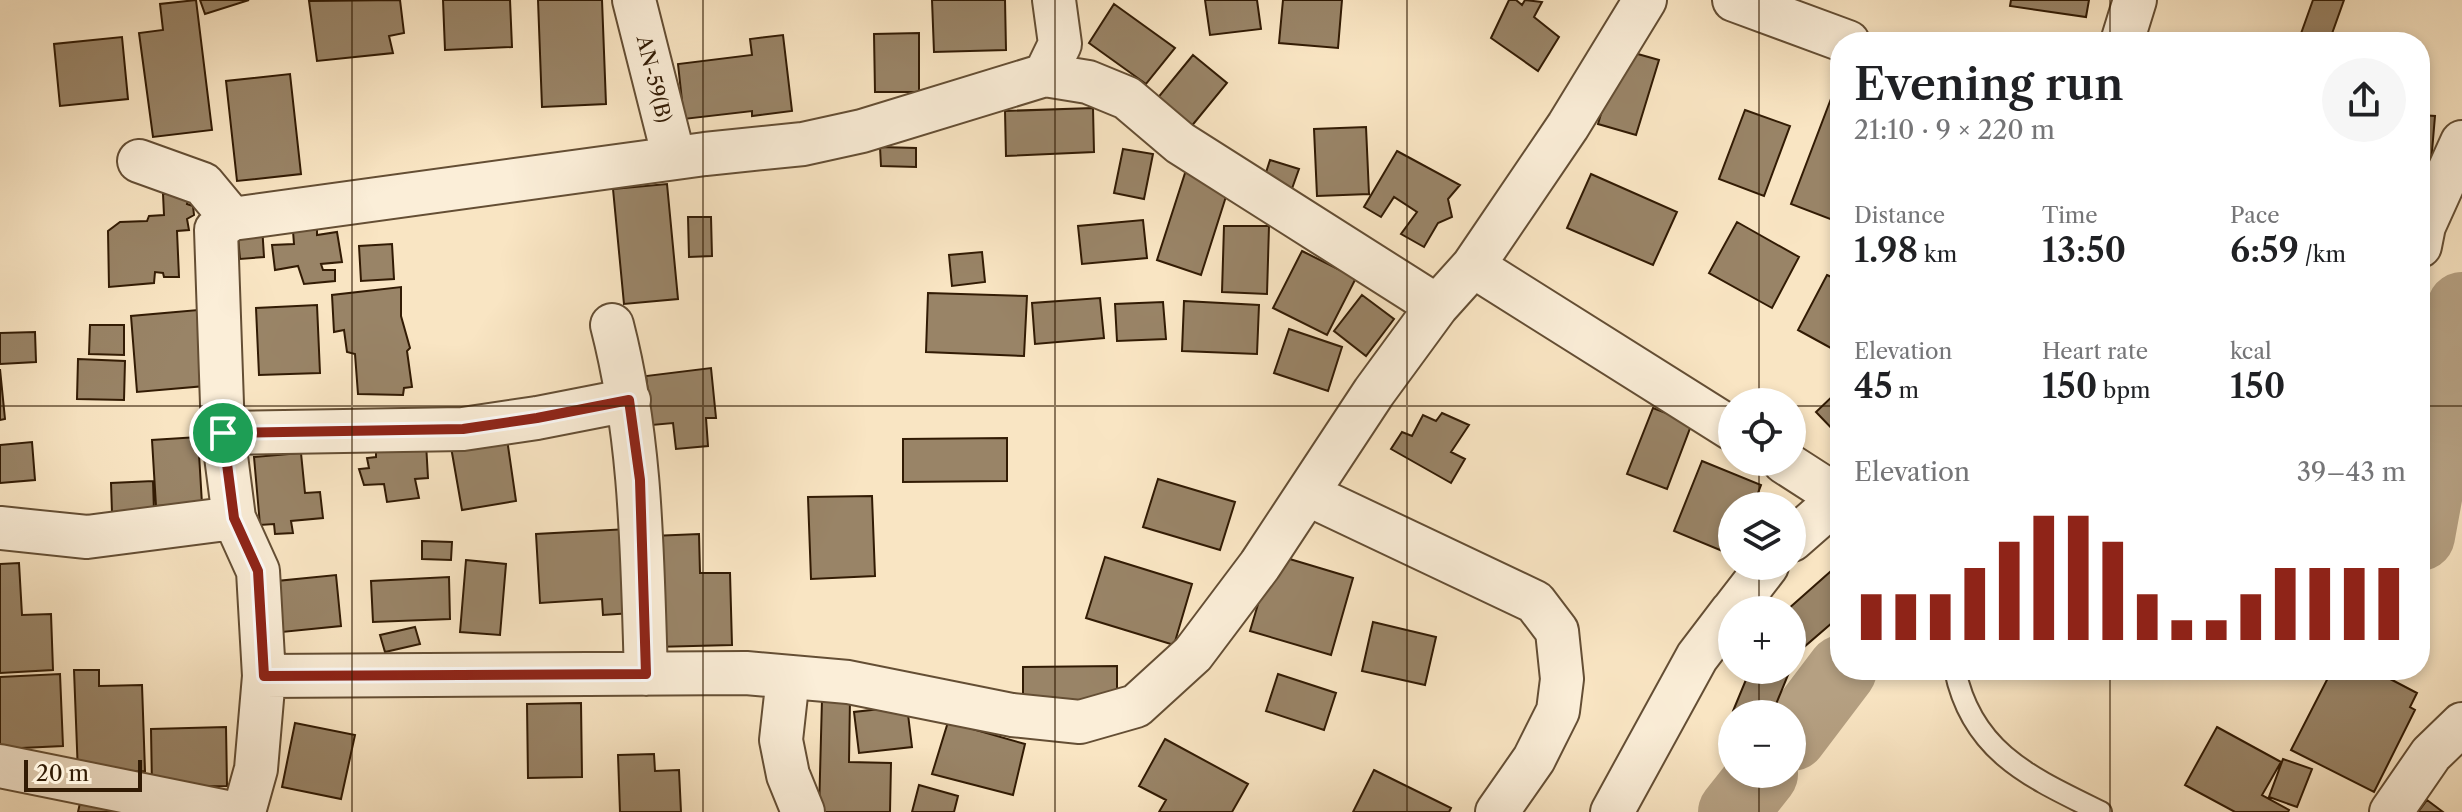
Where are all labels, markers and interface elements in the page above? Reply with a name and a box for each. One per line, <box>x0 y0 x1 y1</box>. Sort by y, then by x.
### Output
street label: AN-59(B) <box>631 32 676 125</box>
text: Evening run <box>1854 57 2124 111</box>
button: share <box>2322 58 2406 142</box>
text: 21:10 · 9 × 220 m <box>1854 114 2055 146</box>
text: Distance <box>1854 202 1945 229</box>
text: Time <box>2042 202 2098 229</box>
text: Pace <box>2230 202 2280 229</box>
text: 1.98 <box>1854 229 1918 271</box>
text: 13:50 <box>2042 229 2126 271</box>
text: 6:59 <box>2230 229 2299 271</box>
text: km <box>1918 241 1957 268</box>
text: /km <box>2299 241 2346 268</box>
text: Elevation <box>1854 338 1952 365</box>
text: Heart rate <box>2042 338 2148 365</box>
text: kcal <box>2230 338 2272 365</box>
text: 45 <box>1854 365 1893 407</box>
text: 150 <box>2042 365 2097 407</box>
text: 150 <box>2230 365 2285 407</box>
text: m <box>1893 377 1919 404</box>
text: bpm <box>2097 377 2150 404</box>
map controls <box>1718 388 1806 788</box>
button: locate <box>1718 388 1806 476</box>
pin <box>189 399 257 467</box>
icon: arrive <box>201 411 245 455</box>
text: Elevation <box>1854 456 1970 488</box>
text: 39–43 m <box>2297 456 2406 488</box>
button: layers <box>1718 492 1806 580</box>
button: + <box>1718 596 1806 684</box>
button: − <box>1718 700 1806 788</box>
scale bar <box>24 756 142 792</box>
text: 20 m <box>36 760 89 787</box>

